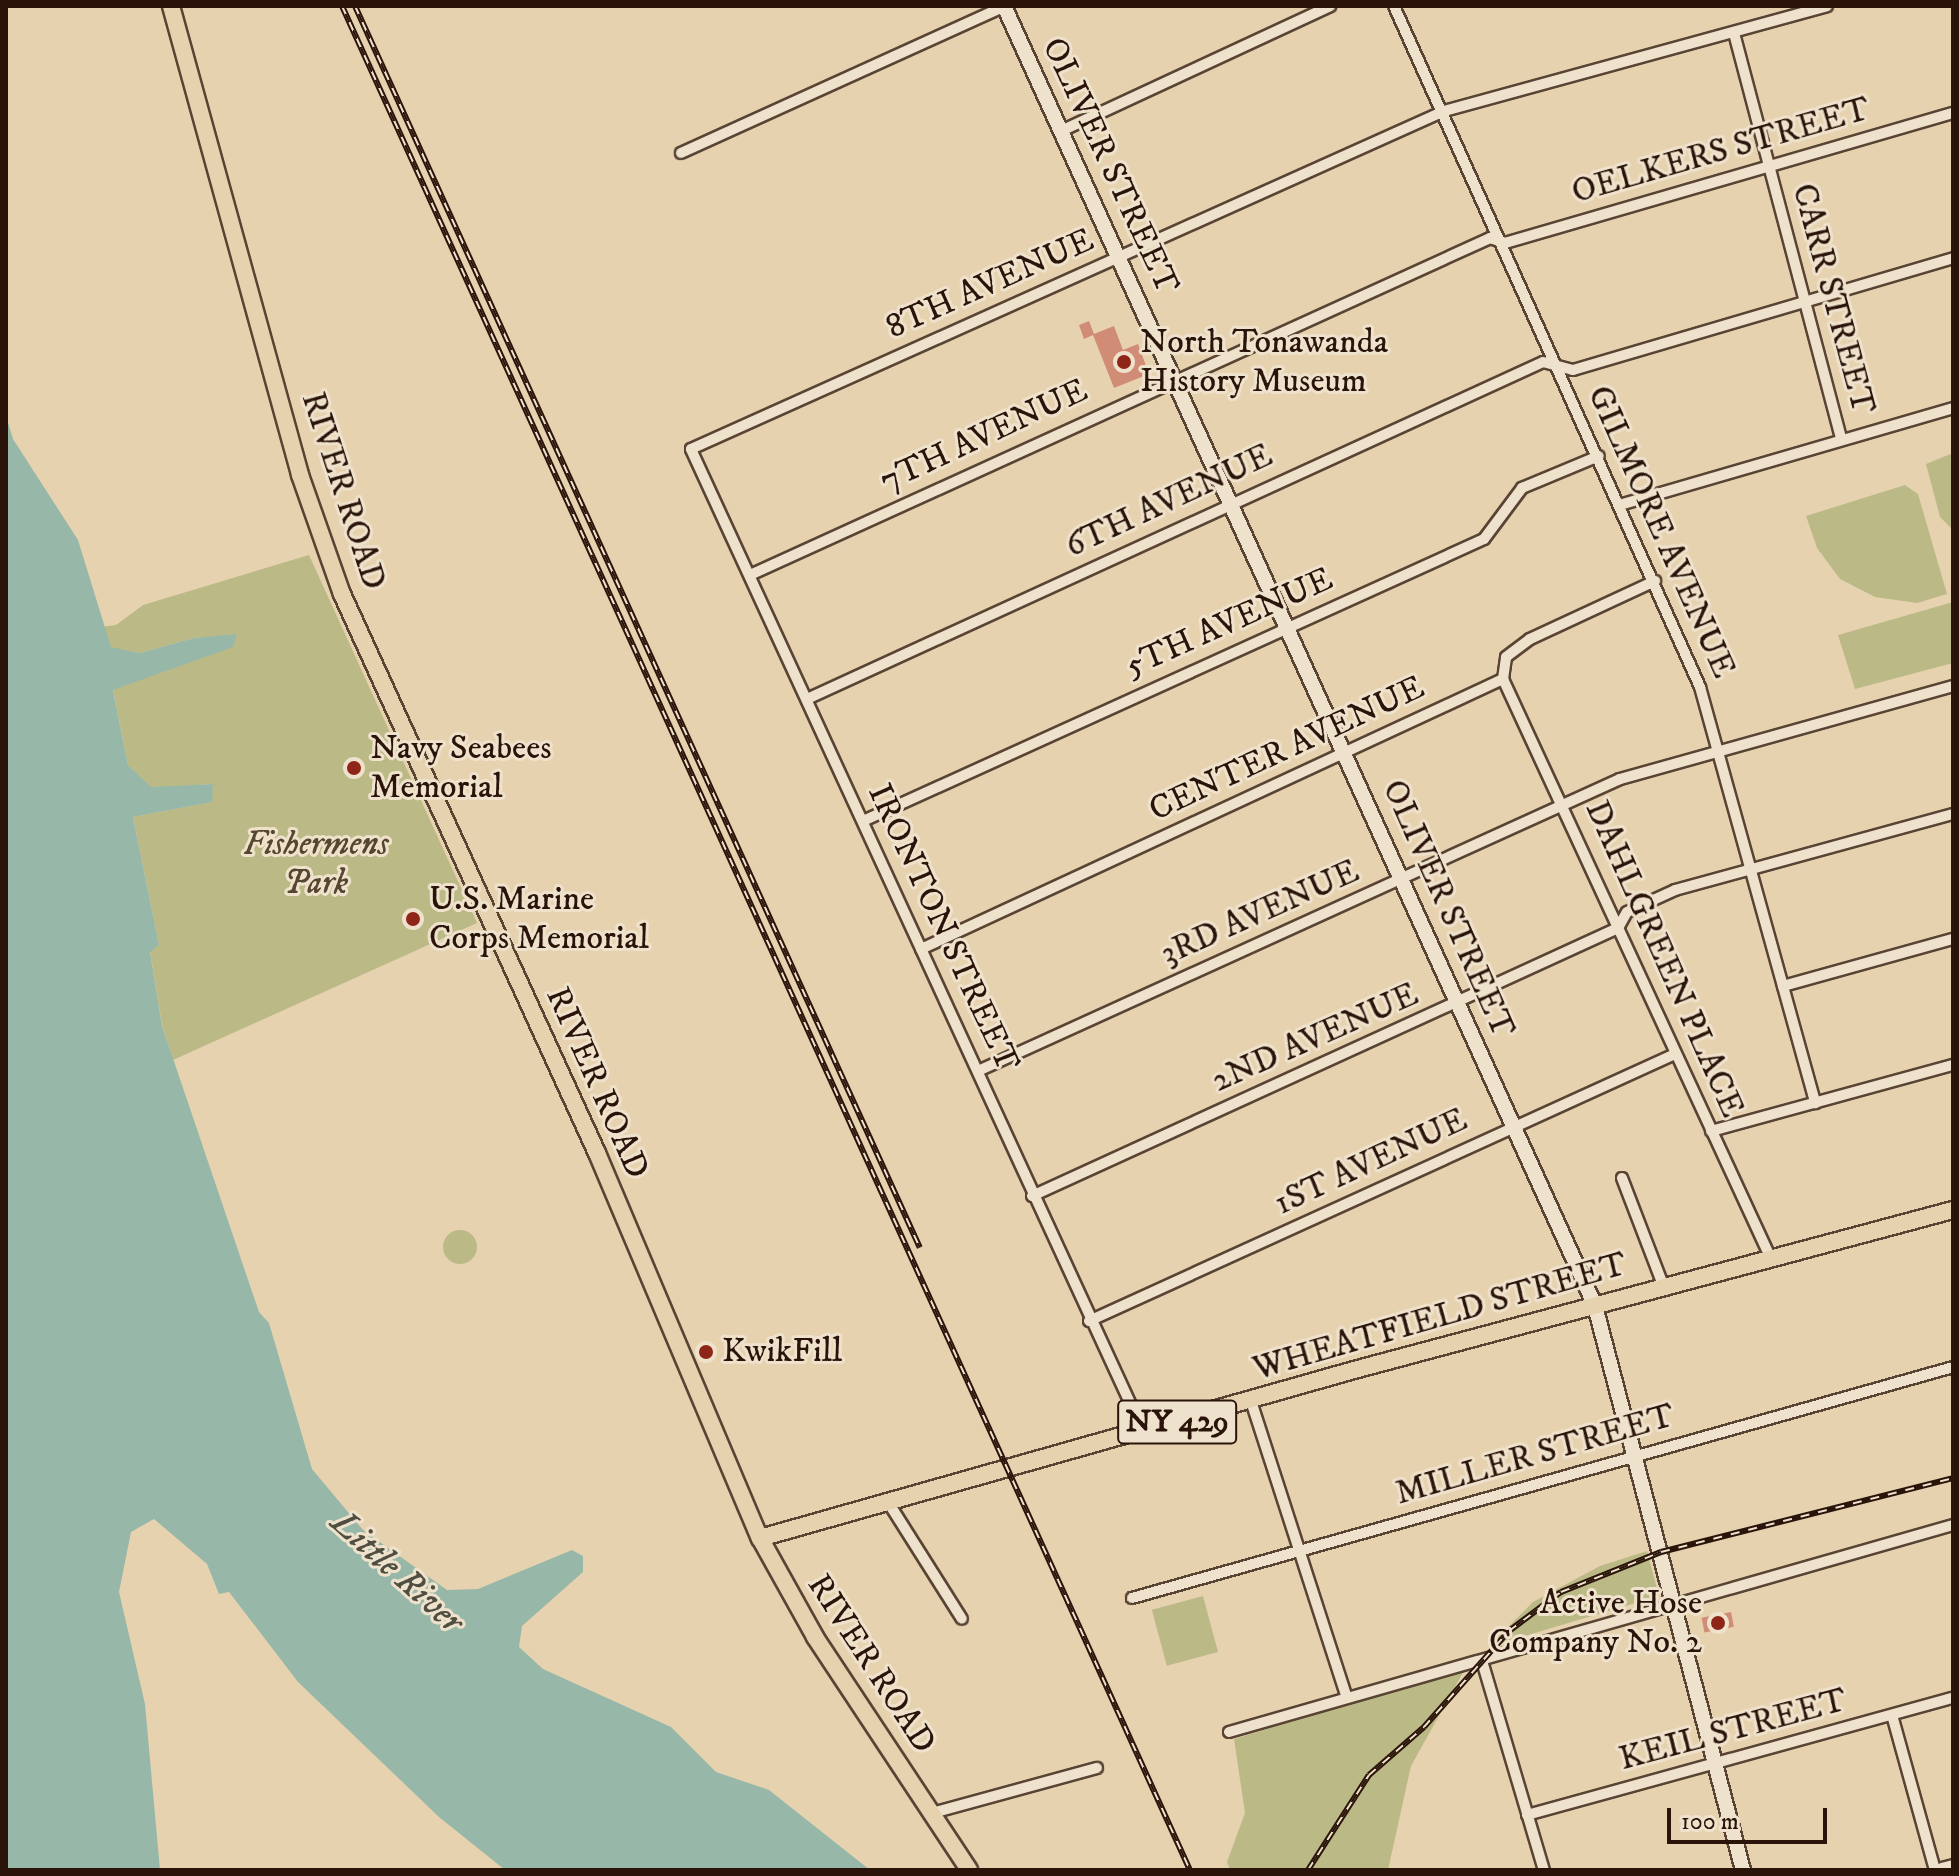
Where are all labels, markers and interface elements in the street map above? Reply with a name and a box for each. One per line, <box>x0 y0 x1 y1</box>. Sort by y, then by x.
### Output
street label: OLIVER STREET <box>1033 31 1187 301</box>
street label: OELKERS STREET <box>1567 89 1875 213</box>
street label: CARR STREET <box>1783 179 1883 419</box>
street label: 8TH AVENUE <box>880 220 1100 348</box>
place label: North Tonawanda History Museum <box>1140 322 1388 402</box>
marker: North Tonawanda History Museum <box>1115 353 1133 371</box>
street label: 7TH AVENUE <box>874 370 1094 502</box>
street label: GILMORE AVENUE <box>1578 380 1744 684</box>
street label: RIVER ROAD <box>292 387 394 595</box>
street label: 6TH AVENUE <box>1059 435 1279 567</box>
street label: 5TH AVENUE <box>1119 559 1339 687</box>
street label: CENTER AVENUE <box>1143 667 1431 831</box>
place label: Navy Seabees Memorial <box>370 728 552 808</box>
marker: Navy Seabees Memorial <box>345 759 363 777</box>
street label: OLIVER STREET <box>1373 774 1523 1044</box>
street label: IRONTON STREET <box>858 778 1028 1078</box>
street label: DAHLGREEN PLACE <box>1576 794 1752 1124</box>
park label: Fishermens Park <box>243 824 389 904</box>
street label: 3RD AVENUE <box>1155 851 1365 975</box>
place label: U.S. Marine Corps Memorial <box>429 879 649 958</box>
marker: U.S. Marine Corps Memorial <box>404 910 422 928</box>
street label: 2ND AVENUE <box>1205 974 1425 1102</box>
street label: RIVER ROAD <box>537 981 657 1185</box>
street label: 1ST AVENUE <box>1268 1100 1474 1224</box>
street label: WHEATFIELD STREET <box>1249 1244 1631 1390</box>
place label: KwikFill <box>722 1332 842 1372</box>
marker: KwikFill <box>697 1343 715 1361</box>
road number: NY 429 <box>1117 1394 1237 1450</box>
street label: MILLER STREET <box>1391 1396 1679 1514</box>
water label: Little River <box>322 1501 472 1643</box>
street label: RIVER ROAD <box>798 1567 944 1761</box>
place label: Active Hose Company No. 2 <box>1489 1583 1702 1662</box>
marker: Active Hose Company No. 2 <box>1709 1614 1727 1632</box>
street label: KEIL STREET <box>1615 1680 1851 1780</box>
scale bar <box>1671 1792 1831 1842</box>
text: 100 m <box>1681 1807 1739 1837</box>

